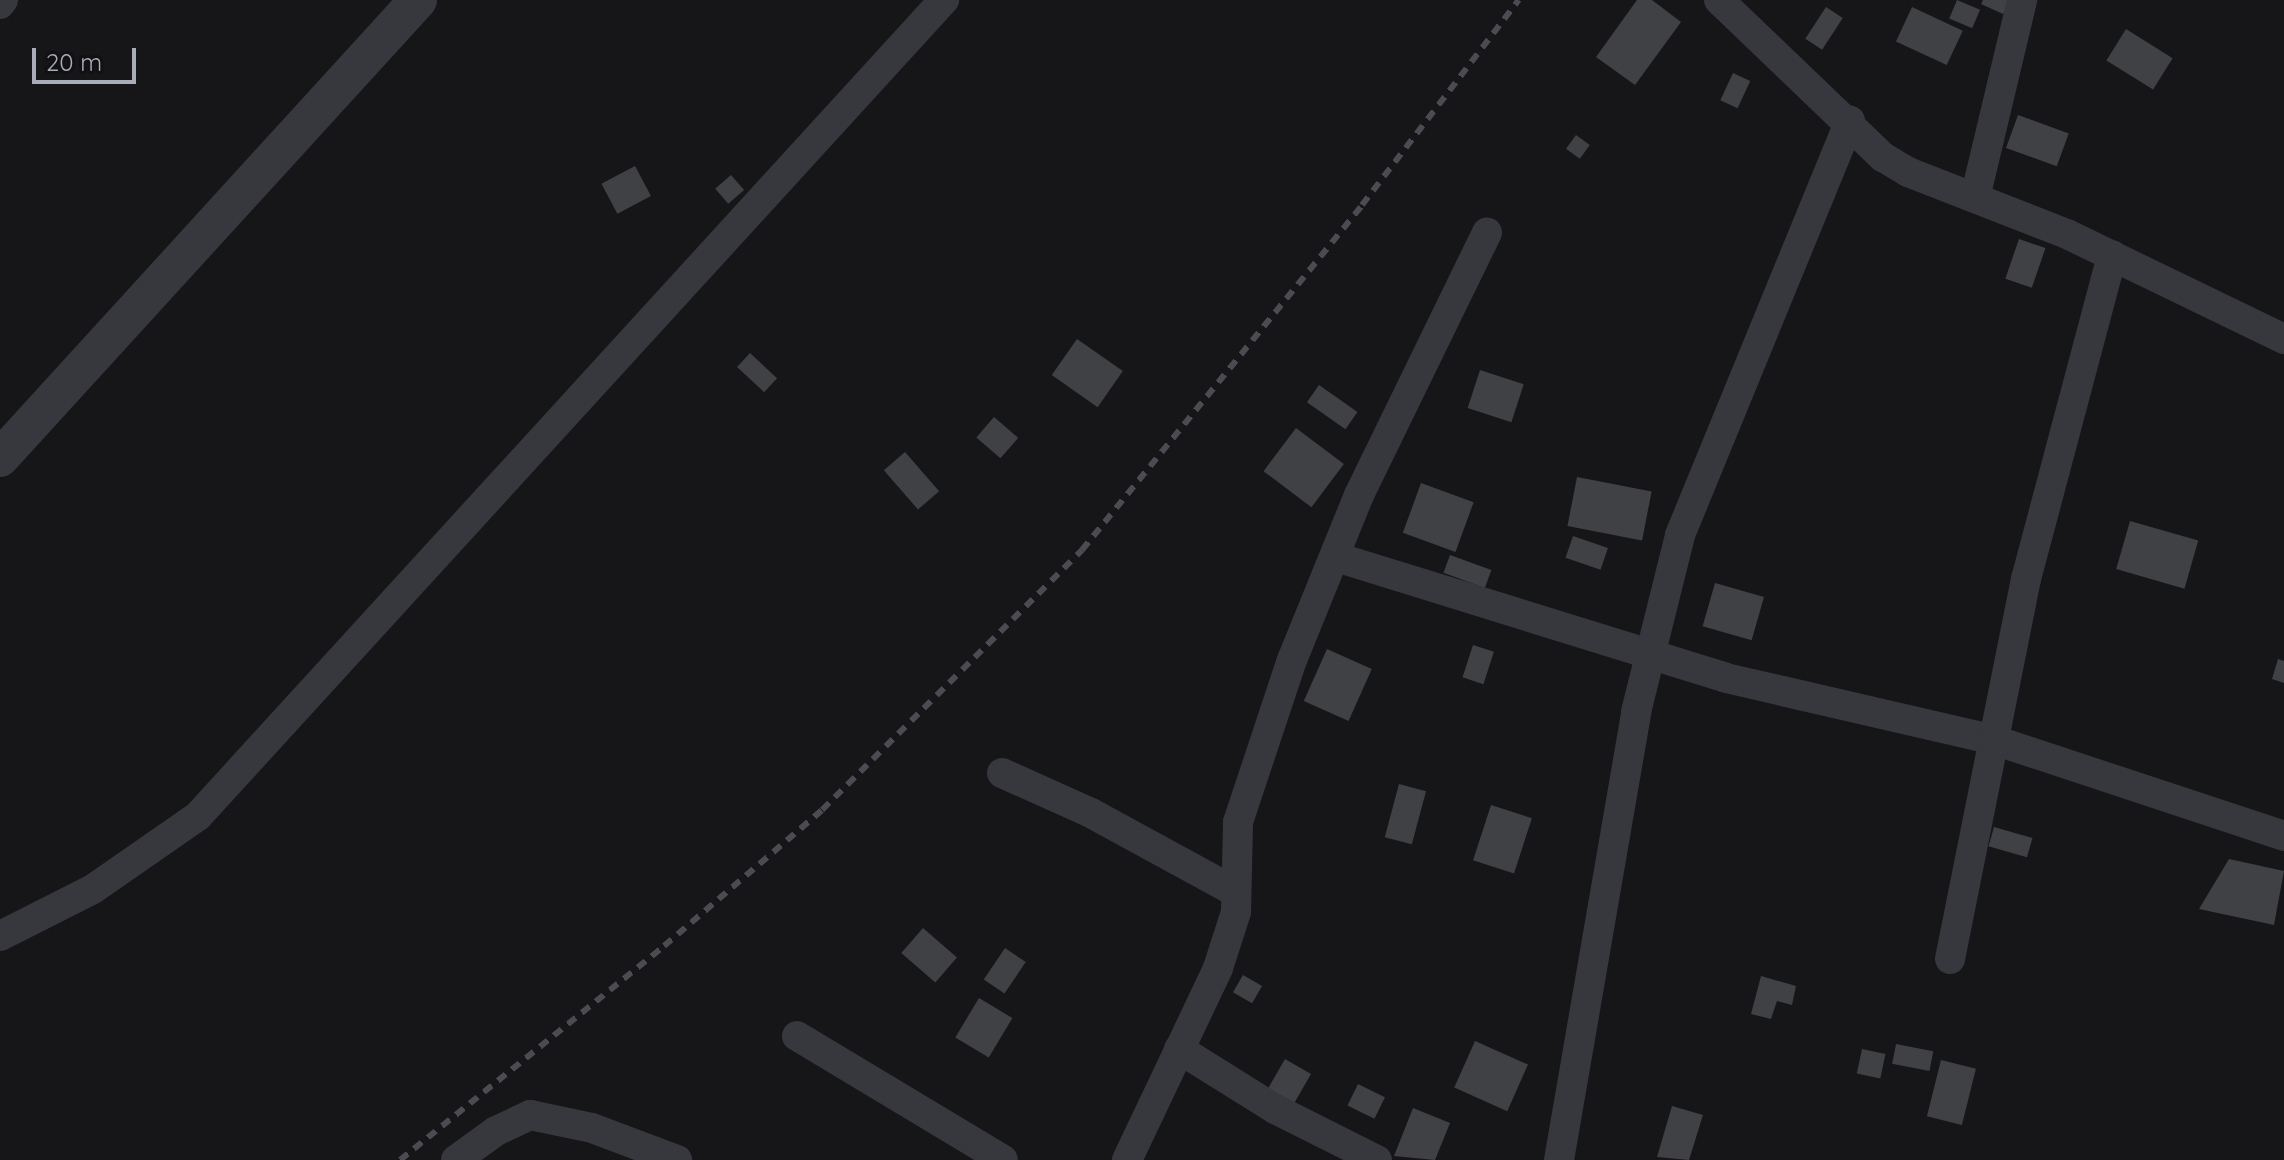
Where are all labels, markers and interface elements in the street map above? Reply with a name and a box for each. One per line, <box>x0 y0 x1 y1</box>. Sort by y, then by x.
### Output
scale bar <box>36 32 140 82</box>
text: 20 m <box>46 47 102 77</box>

